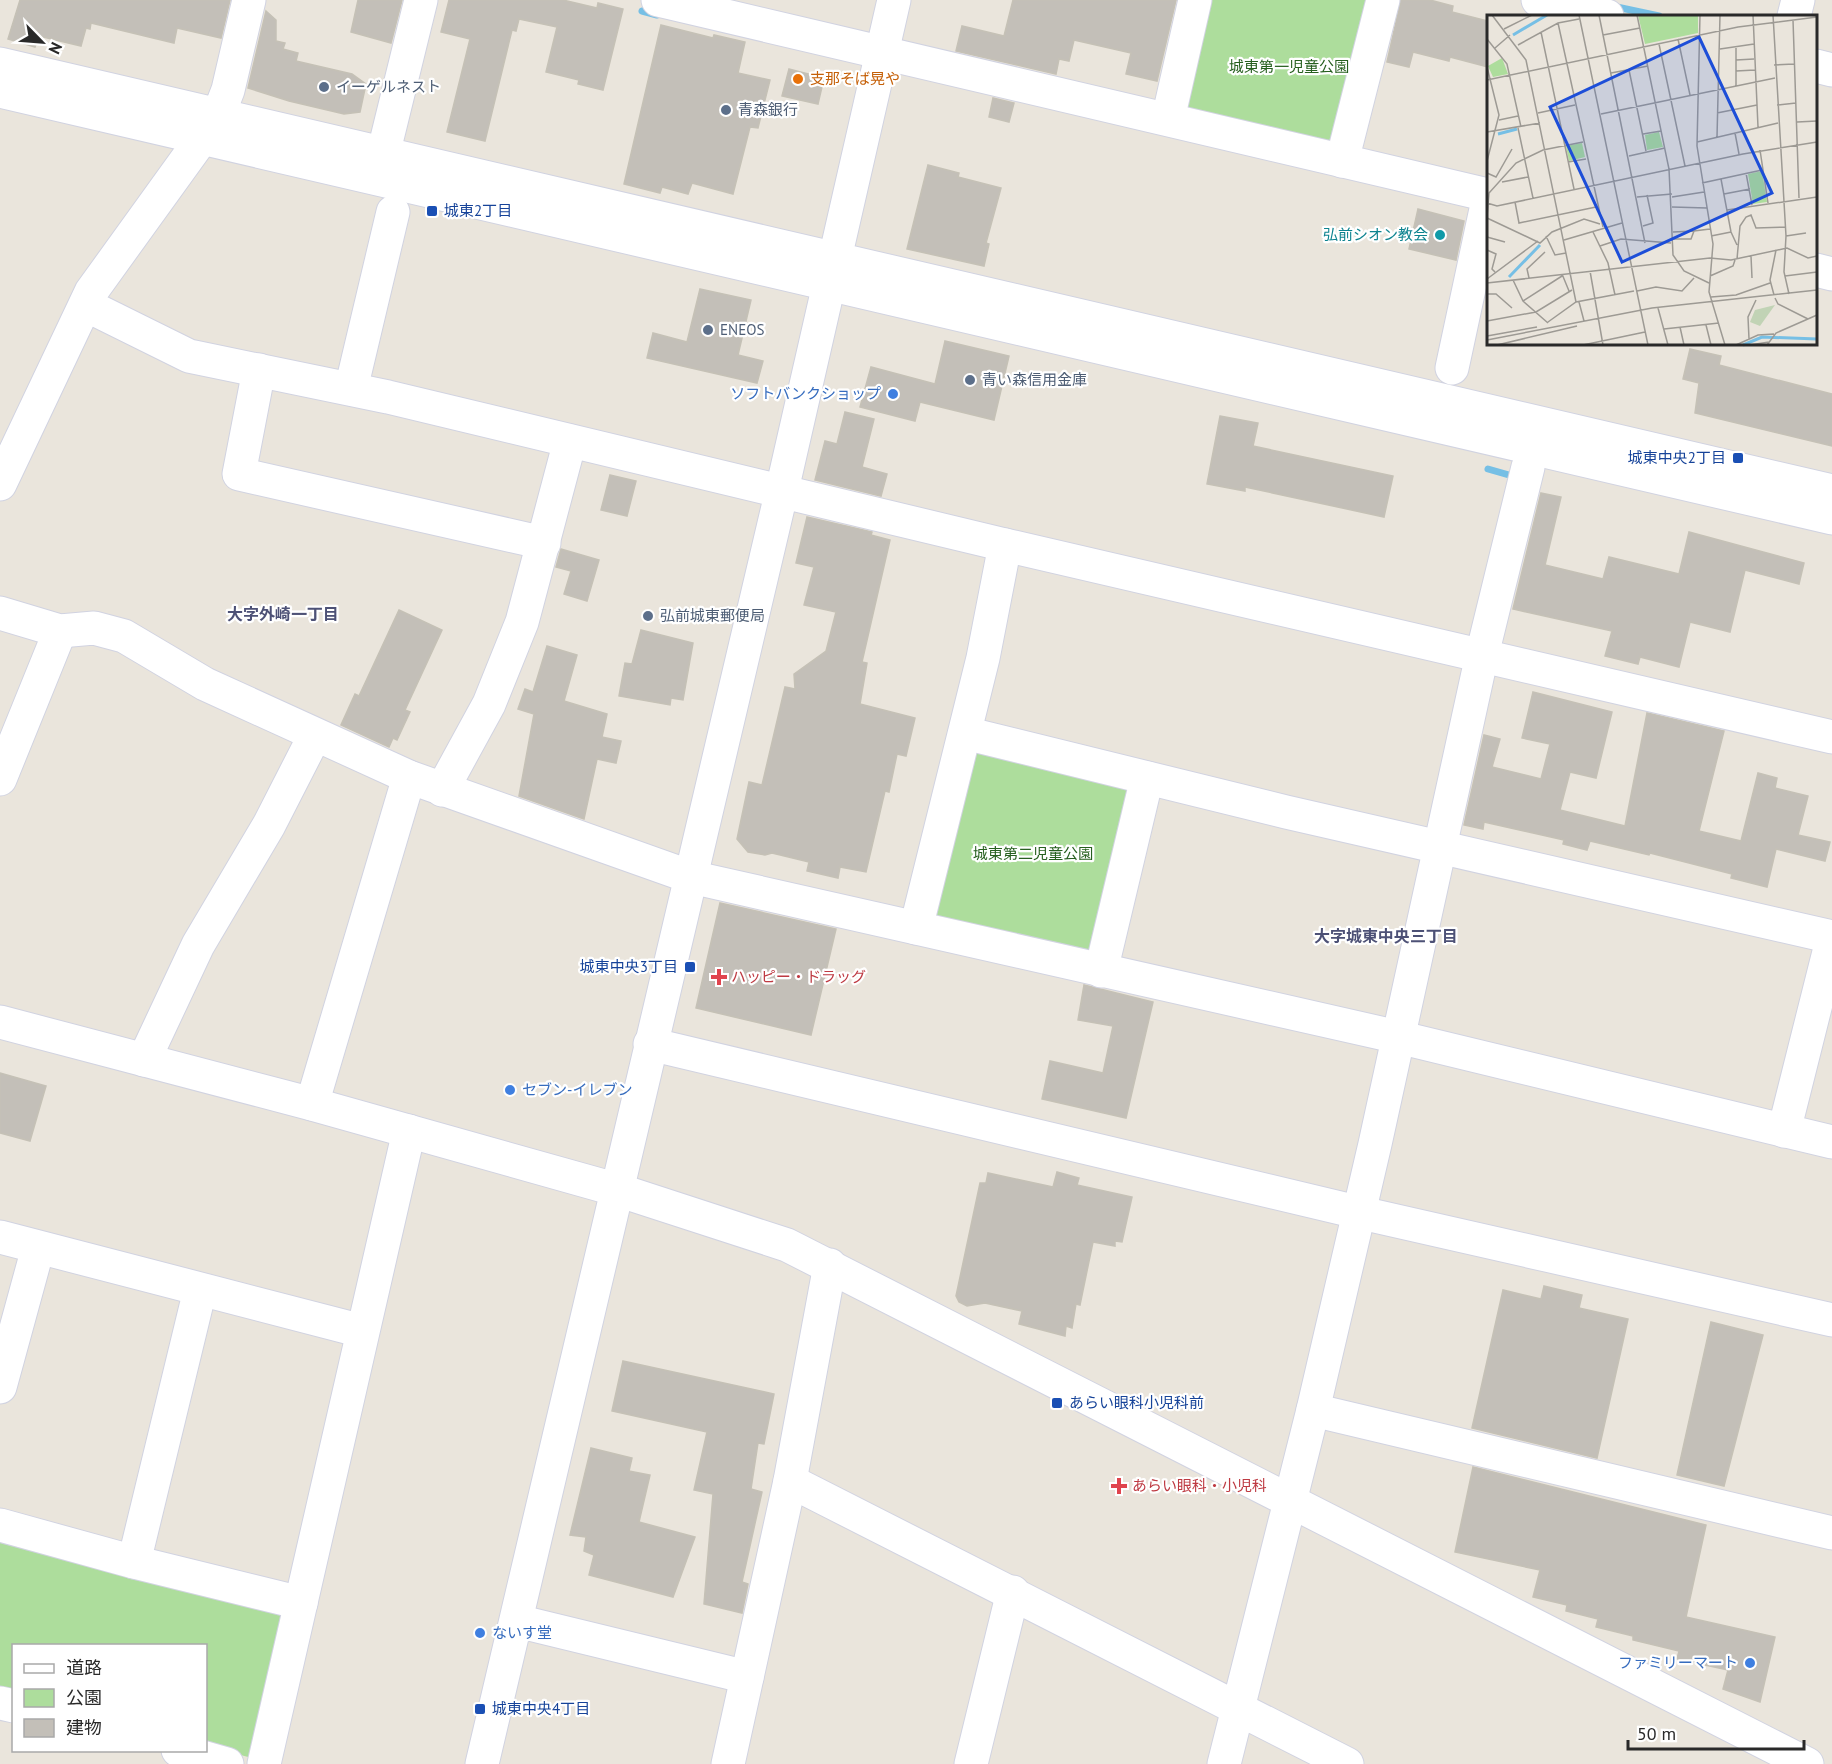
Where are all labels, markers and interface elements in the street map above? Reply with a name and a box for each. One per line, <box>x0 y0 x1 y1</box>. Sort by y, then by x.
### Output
north arrow <box>12 12 72 72</box>
inset map <box>1487 15 1817 345</box>
text: N <box>44 39 67 57</box>
park label: 城東第一児童公園 <box>1229 57 1349 76</box>
place label: 支那そば晃や <box>810 69 900 88</box>
marker: 支那そば晃や <box>791 72 805 86</box>
place label: イーゲルネスト <box>336 77 441 96</box>
marker: イーゲルネスト <box>317 80 331 94</box>
place label: 青森銀行 <box>738 100 798 119</box>
marker: 青森銀行 <box>719 103 733 117</box>
place label: 城東2丁目 <box>444 201 512 220</box>
marker: 城東2丁目 <box>425 204 439 218</box>
place label: 弘前シオン教会 <box>1323 225 1428 244</box>
marker: 弘前シオン教会 <box>1433 228 1447 242</box>
place label: ENEOS <box>720 320 764 339</box>
marker: ENEOS <box>701 323 715 337</box>
place label: 青い森信用金庫 <box>982 370 1087 389</box>
marker: 青い森信用金庫 <box>963 373 977 387</box>
place label: ソフトバンクショップ <box>730 384 881 403</box>
marker: ソフトバンクショップ <box>886 387 900 401</box>
place label: 城東中央2丁目 <box>1628 448 1726 467</box>
marker: 城東中央2丁目 <box>1731 451 1745 465</box>
district label: 大字外崎一丁目 <box>227 604 339 624</box>
place label: 弘前城東郵便局 <box>660 606 765 625</box>
marker: 弘前城東郵便局 <box>641 609 655 623</box>
park label: 城東第二児童公園 <box>973 844 1093 863</box>
district label: 大字城東中央三丁目 <box>1314 926 1458 946</box>
place label: 城東中央3丁目 <box>580 957 678 976</box>
marker: 城東中央3丁目 <box>683 960 697 974</box>
place label: ハッピー・ドラッグ <box>731 967 866 986</box>
marker: ハッピー・ドラッグ <box>712 970 726 984</box>
place label: セブン-イレブン <box>522 1080 632 1099</box>
marker: セブン-イレブン <box>503 1083 517 1097</box>
place label: あらい眼科小児科前 <box>1069 1393 1204 1412</box>
marker: あらい眼科小児科前 <box>1050 1396 1064 1410</box>
place label: あらい眼科・小児科 <box>1132 1476 1267 1495</box>
marker: あらい眼科・小児科 <box>1110 1477 1128 1495</box>
place label: ないす堂 <box>492 1623 552 1642</box>
marker: ないす堂 <box>473 1626 487 1640</box>
legend <box>12 1644 207 1752</box>
place label: ファミリーマート <box>1618 1653 1738 1672</box>
text: 道路 <box>66 1656 102 1679</box>
marker: ファミリーマート <box>1743 1656 1757 1670</box>
text: 公園 <box>66 1686 102 1709</box>
place label: 城東中央4丁目 <box>492 1699 590 1718</box>
marker: 城東中央4丁目 <box>473 1702 487 1716</box>
scale bar <box>1628 1713 1804 1751</box>
text: 建物 <box>66 1716 102 1739</box>
text: 50 m <box>1637 1722 1676 1745</box>

